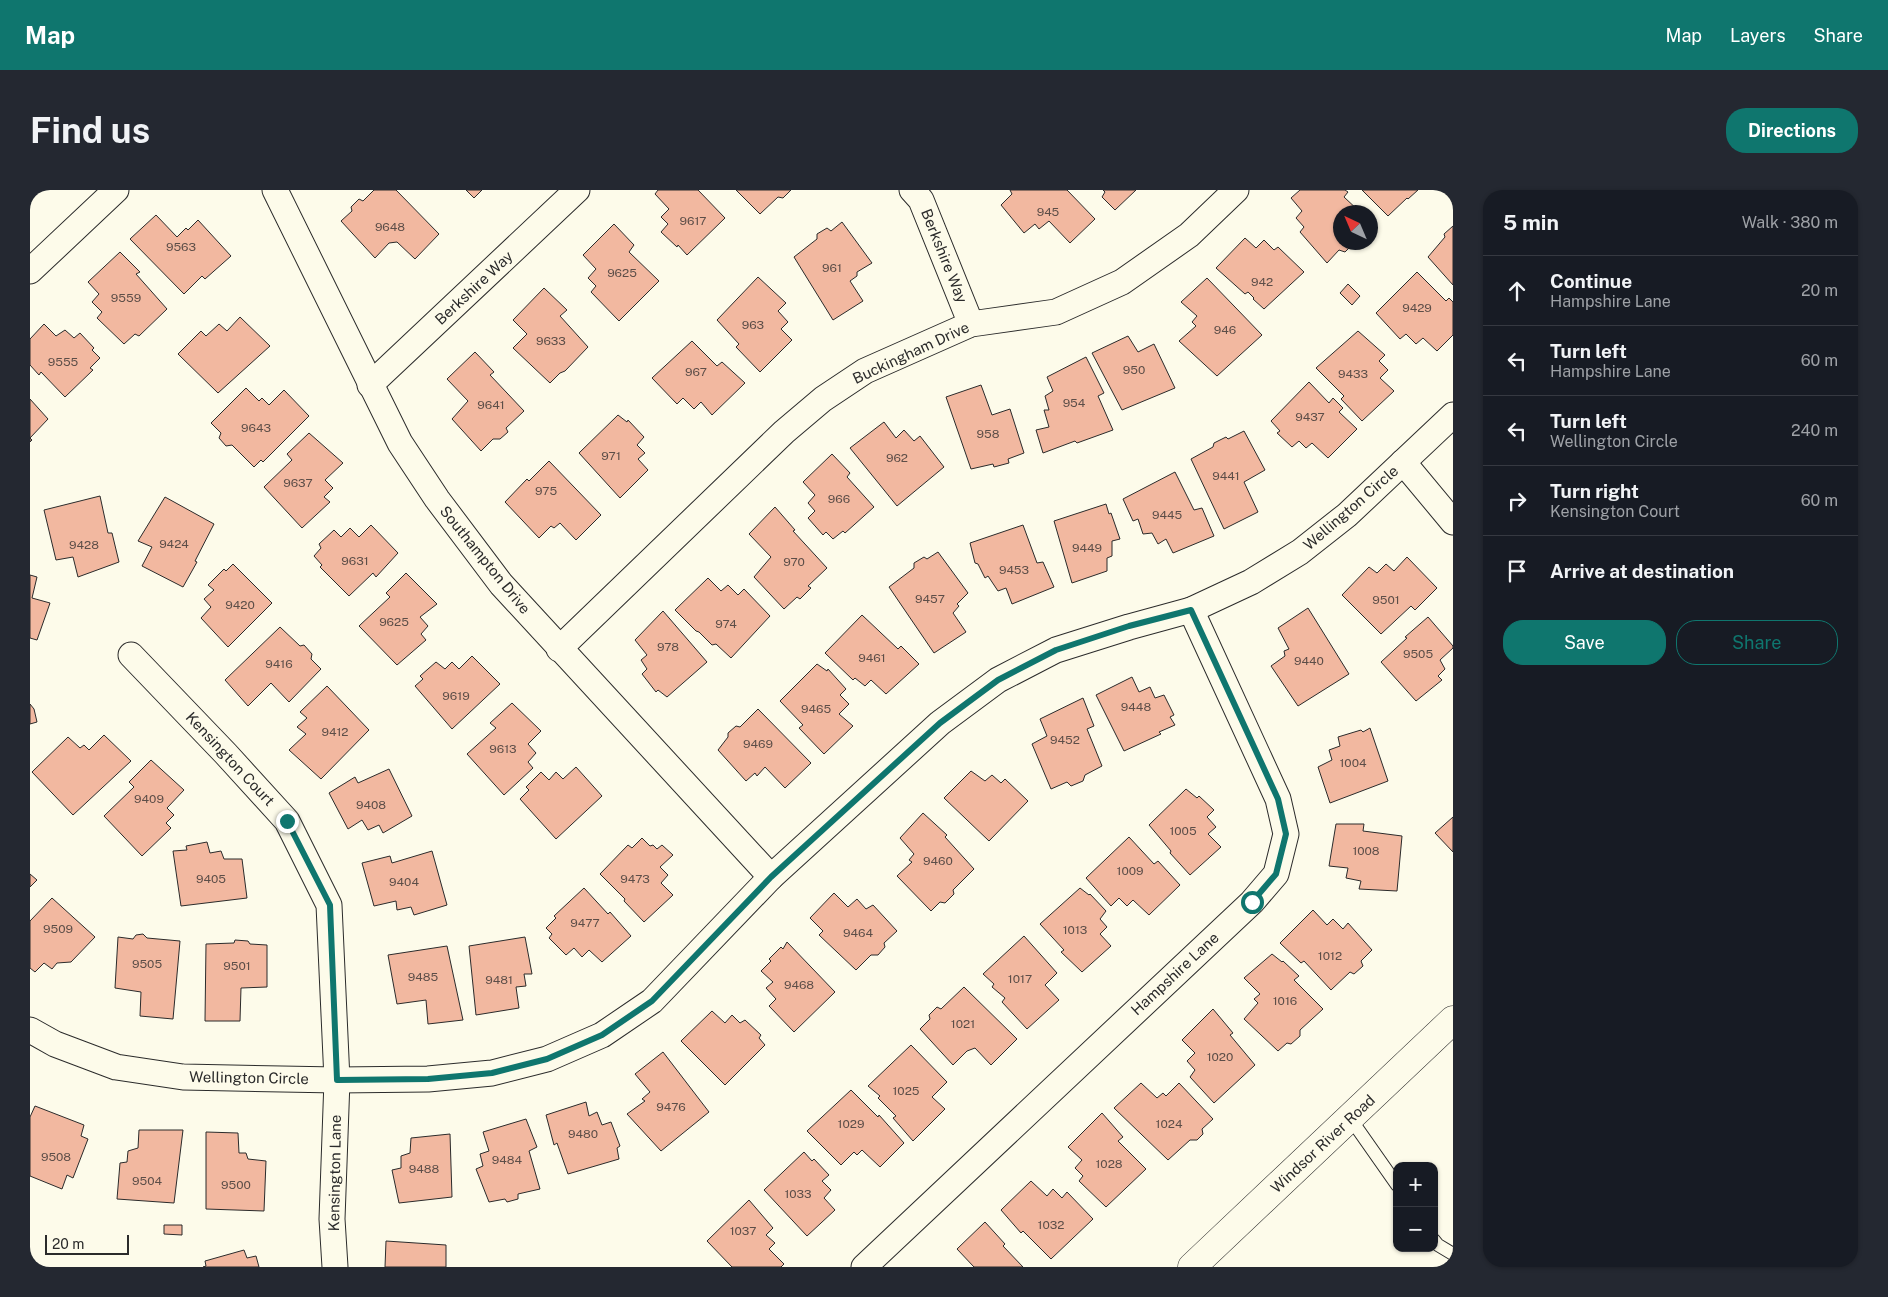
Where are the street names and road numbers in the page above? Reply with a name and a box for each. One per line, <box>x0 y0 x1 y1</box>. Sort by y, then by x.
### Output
street label: Berkshire Way <box>918 206 971 305</box>
street label: Berkshire Way <box>431 247 516 328</box>
street label: Buckingham Drive <box>850 318 972 387</box>
street label: Wellington Circle <box>1300 462 1401 553</box>
street label: Southampton Drive <box>437 502 534 617</box>
street label: Kensington Court <box>183 708 278 809</box>
street label: Hampshire Lane <box>1127 929 1222 1018</box>
street label: Wellington Circle <box>189 1068 309 1087</box>
street label: Windsor River Road <box>1267 1091 1378 1196</box>
street label: Kensington Lane <box>325 1115 344 1231</box>

